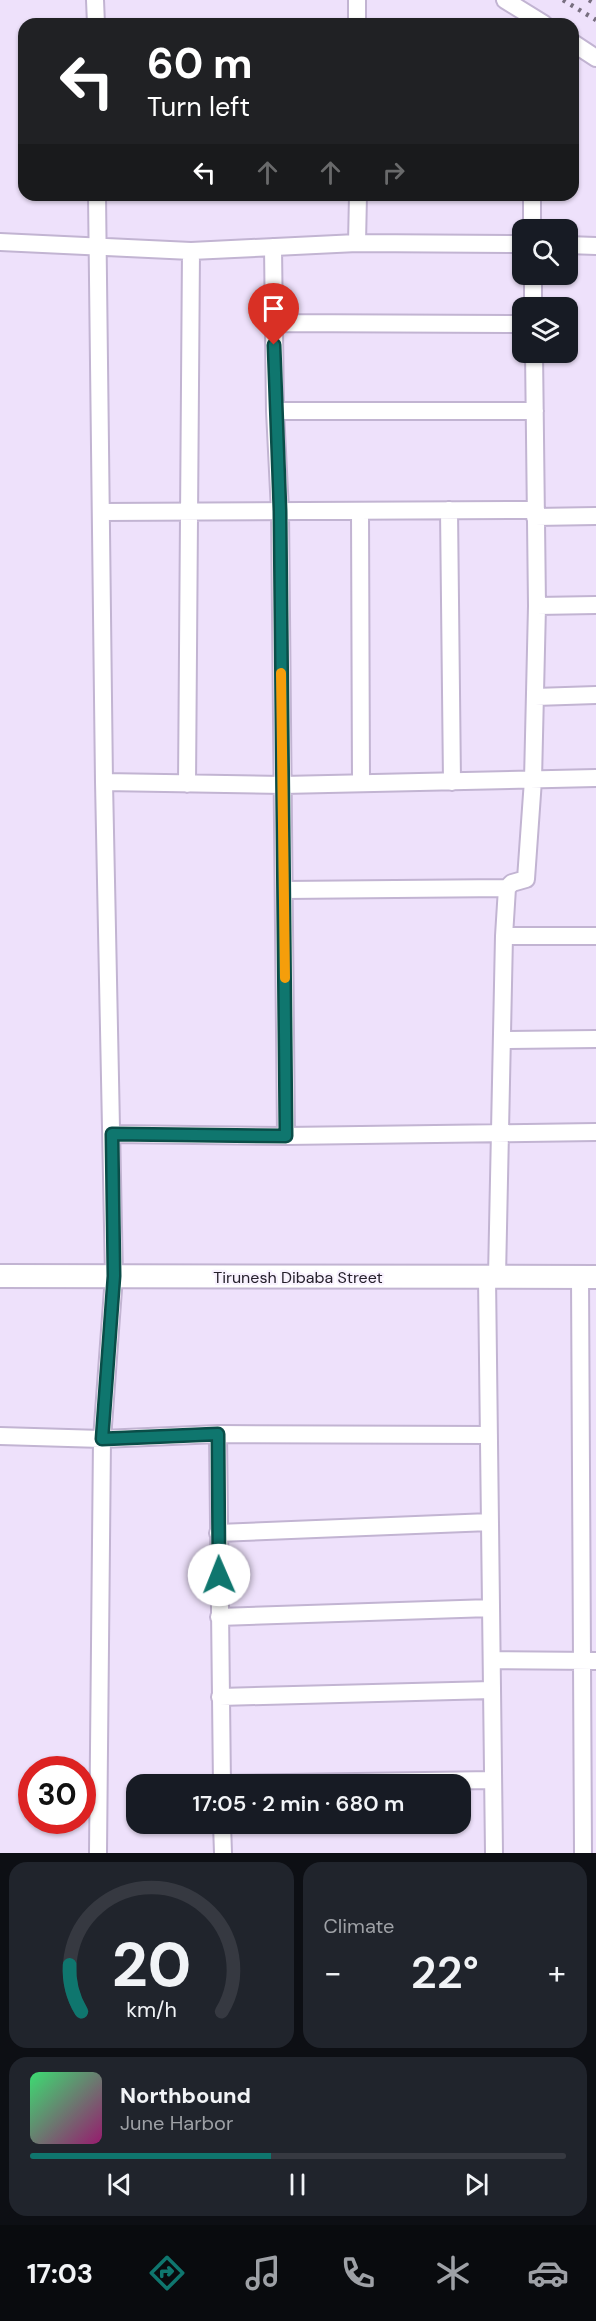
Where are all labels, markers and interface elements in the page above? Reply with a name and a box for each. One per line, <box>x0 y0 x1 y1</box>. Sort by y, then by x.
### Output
text: 60 m <box>147 36 253 91</box>
icon: left <box>48 42 126 120</box>
text: Turn left <box>147 89 250 124</box>
icon: left <box>188 156 221 189</box>
icon: ahead <box>251 156 284 189</box>
icon: ahead <box>314 156 347 189</box>
icon: right <box>377 156 410 189</box>
map controls <box>512 219 578 363</box>
button: search <box>512 219 578 285</box>
pin <box>248 283 299 345</box>
icon: arrive <box>257 292 290 325</box>
button: layers <box>512 297 578 363</box>
street label: Tirunesh Dibaba Street <box>213 1267 383 1288</box>
position arrow <box>187 1543 251 1607</box>
speed limit sign: 30 <box>18 1756 96 1834</box>
text: 17:05 · 2 min · 680 m <box>193 1789 404 1818</box>
text: Climate <box>324 1913 394 1939</box>
text: 20 <box>111 1924 191 2005</box>
text: 22° <box>411 1943 479 2002</box>
text: − <box>324 1951 342 1994</box>
text: + <box>548 1951 566 1994</box>
text: km/h <box>126 1996 177 2024</box>
text: Northbound <box>120 2081 251 2110</box>
text: June Harbor <box>120 2110 233 2136</box>
icon: previous <box>103 2168 136 2201</box>
icon: pause <box>281 2168 314 2201</box>
icon: next <box>460 2168 493 2201</box>
icon: directions <box>146 2252 188 2294</box>
icon: music <box>242 2252 284 2294</box>
icon: phone <box>337 2252 379 2294</box>
icon: climate <box>432 2252 474 2294</box>
icon: car <box>527 2252 569 2294</box>
text: 17:03 <box>27 2256 93 2291</box>

